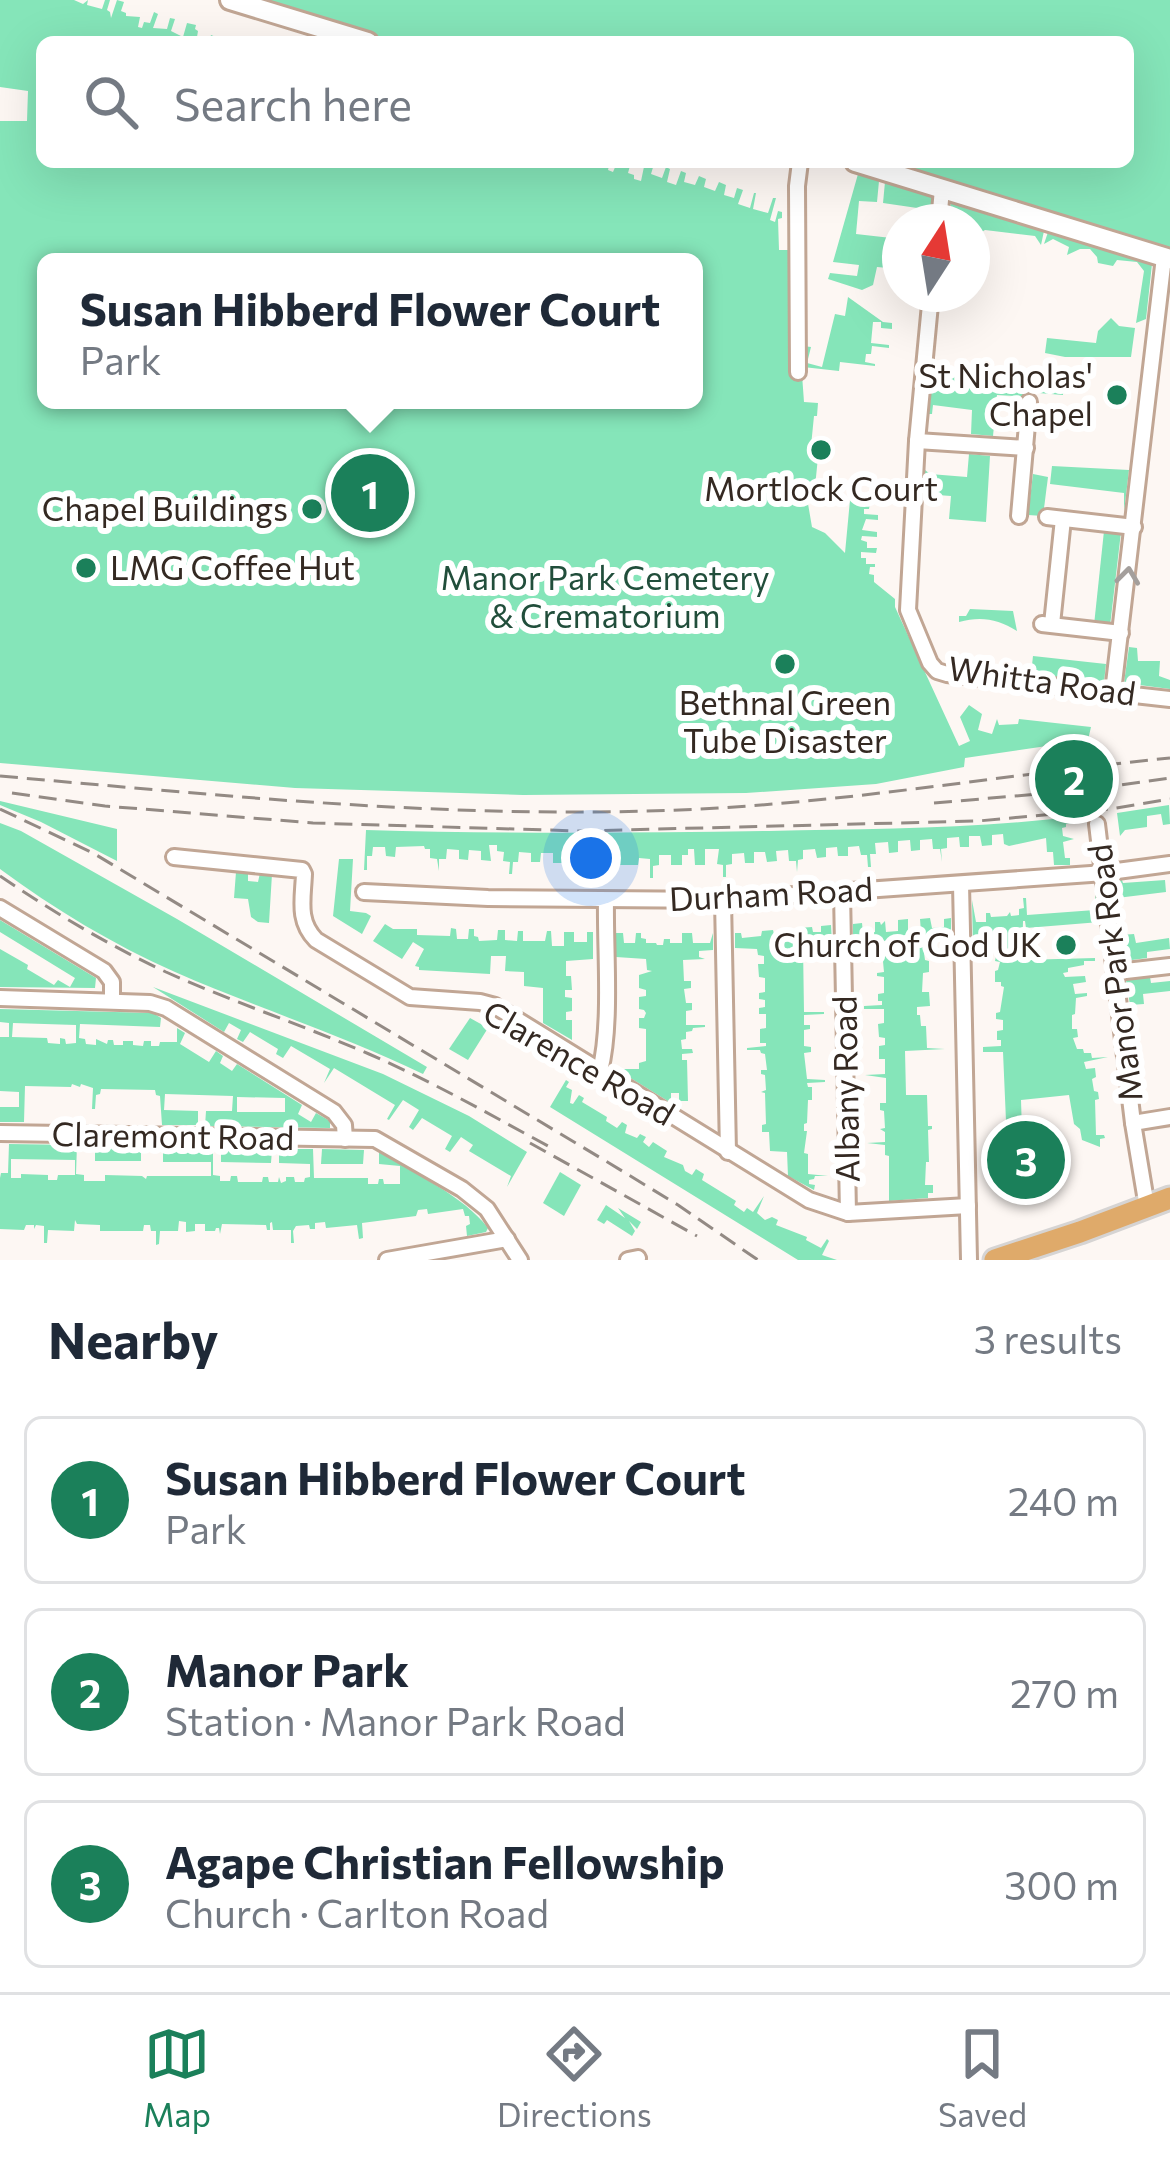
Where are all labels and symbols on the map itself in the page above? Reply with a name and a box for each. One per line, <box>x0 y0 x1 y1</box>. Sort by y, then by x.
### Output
north arrow <box>882 204 990 312</box>
place label: St Nicholas' Chapel <box>918 354 1093 433</box>
marker: St Nicholas' Chapel <box>1104 382 1130 408</box>
marker: Mortlock Court <box>808 437 834 463</box>
pin: 1 <box>331 448 409 538</box>
place label: Mortlock Court <box>704 467 938 508</box>
place label: Chapel Buildings <box>42 487 288 528</box>
marker: Chapel Buildings <box>299 496 325 522</box>
place label: LMG Coffee Hut <box>110 546 355 587</box>
marker: LMG Coffee Hut <box>73 555 99 581</box>
park label: Manor Park Cemetery & Crematorium <box>441 556 769 635</box>
one-way arrow <box>1114 566 1140 585</box>
street label: Whitta Road <box>946 646 1139 713</box>
marker: Bethnal Green Tube Disaster <box>772 651 798 677</box>
place label: Bethnal Green Tube Disaster <box>679 681 891 760</box>
pin: 2 <box>1035 734 1113 824</box>
your location <box>561 828 621 888</box>
street label: Manor Park Road <box>1077 842 1150 1104</box>
street label: Durham Road <box>668 867 874 918</box>
place label: Church of God UK <box>774 923 1042 964</box>
marker: Church of God UK <box>1053 932 1079 958</box>
street label: Clarence Road <box>477 990 683 1133</box>
street label: Albany Road <box>822 995 867 1183</box>
street label: Claremont Road <box>51 1112 295 1157</box>
pin: 3 <box>987 1115 1065 1205</box>

